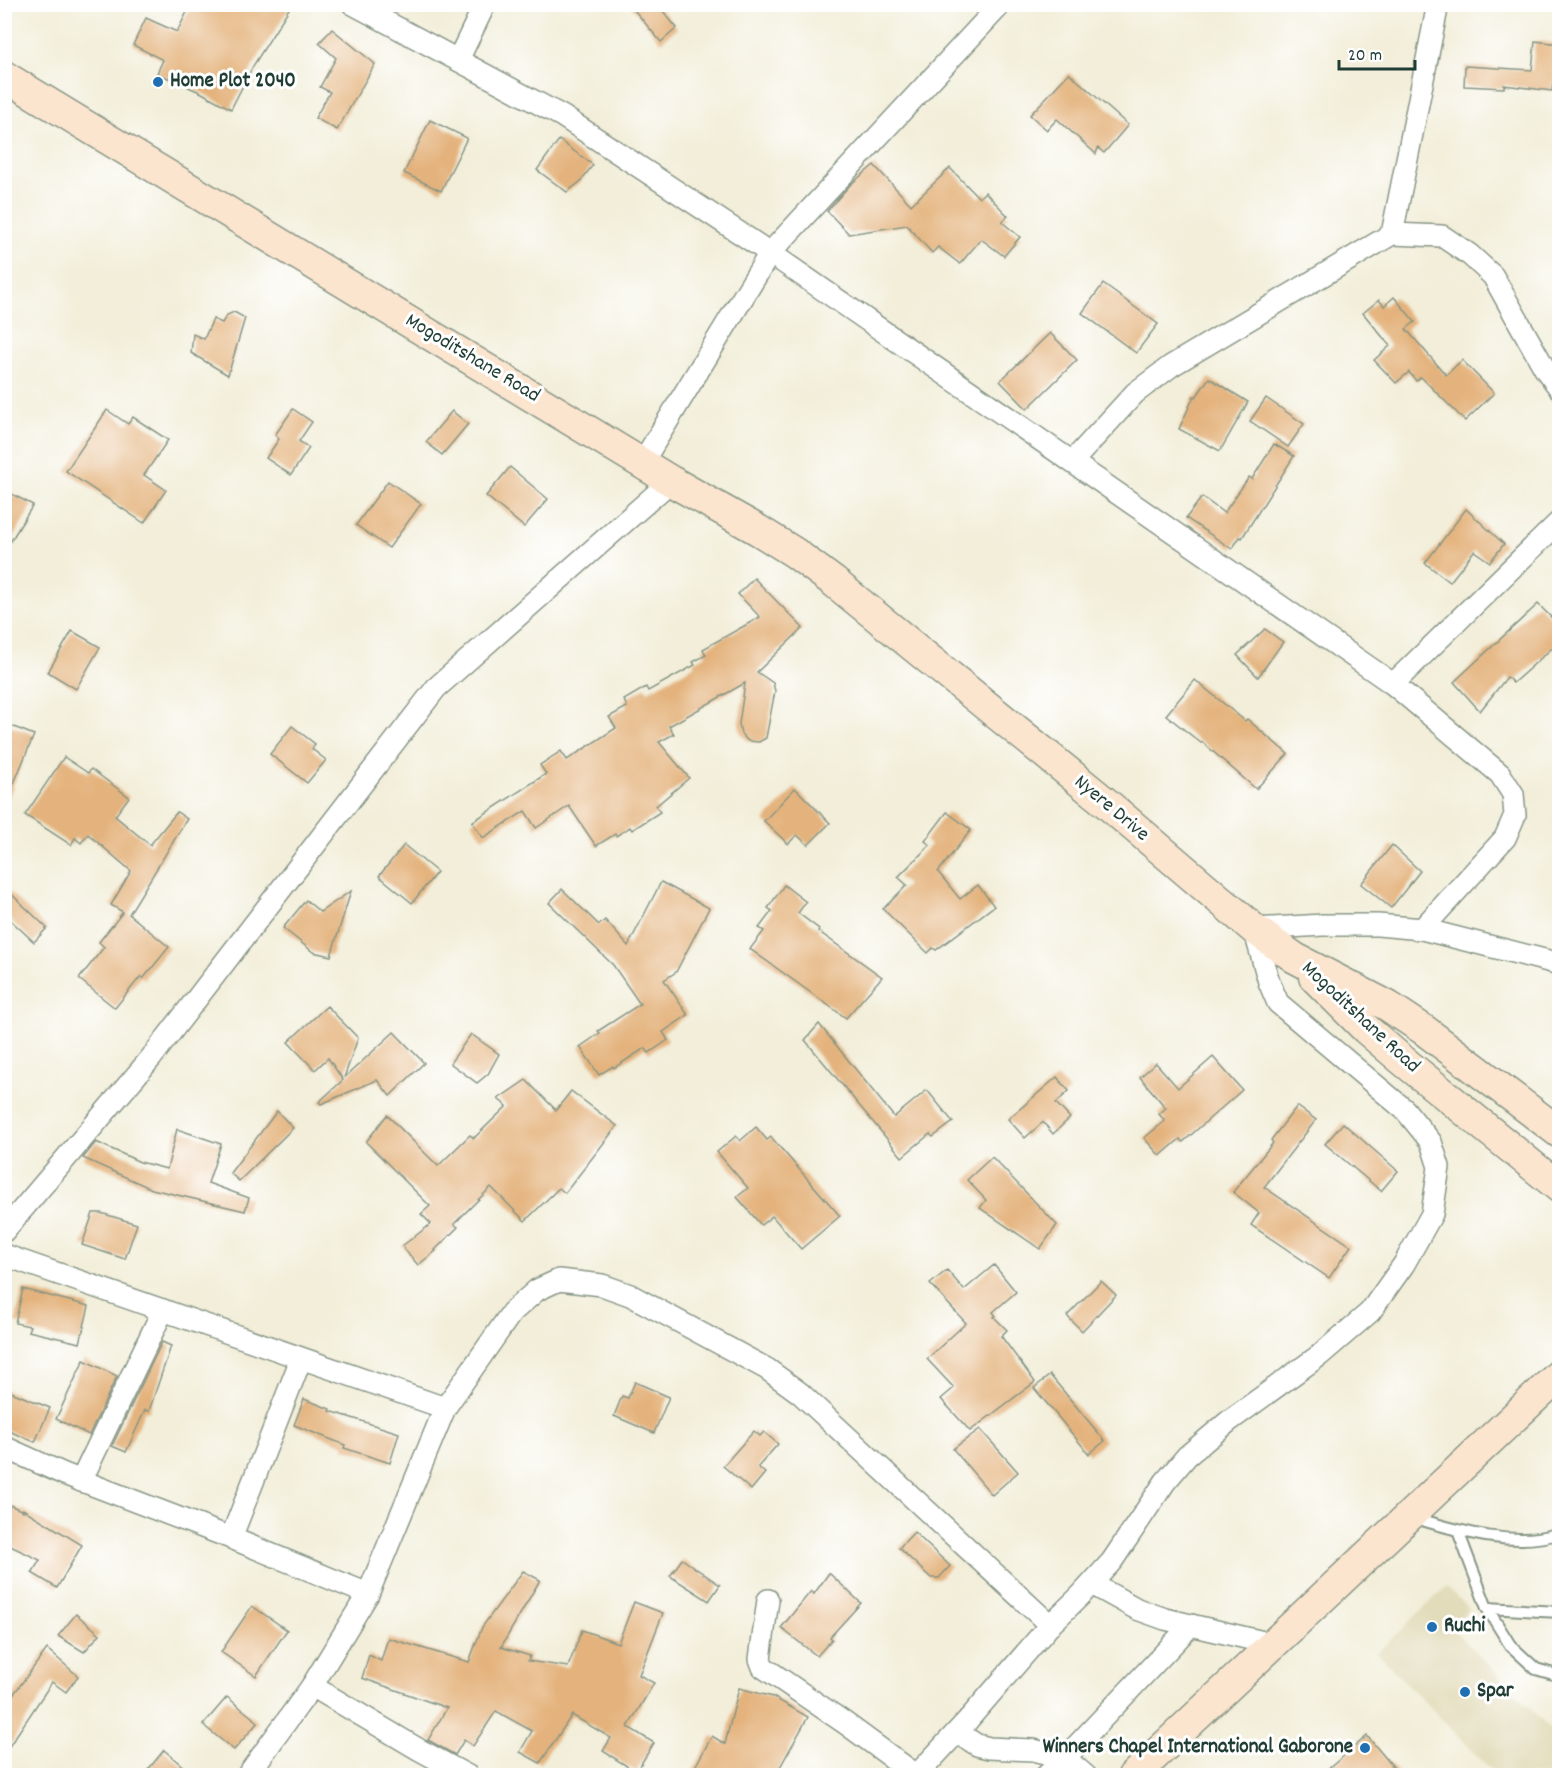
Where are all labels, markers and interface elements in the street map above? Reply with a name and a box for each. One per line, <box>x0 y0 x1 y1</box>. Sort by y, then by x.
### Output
scale bar <box>1339 33 1416 71</box>
text: 20 m <box>1348 44 1382 69</box>
place label: Home Plot 2040 <box>170 67 296 97</box>
marker: Home Plot 2040 <box>151 75 165 89</box>
street label: Mogoditshane Road <box>399 307 545 411</box>
street label: Nyere Drive <box>1067 768 1155 850</box>
street label: Mogoditshane Road <box>1294 955 1426 1081</box>
place label: Ruchi <box>1444 1612 1485 1642</box>
marker: Ruchi <box>1425 1620 1439 1634</box>
place label: Spar <box>1477 1677 1515 1707</box>
marker: Spar <box>1458 1685 1472 1699</box>
place label: Winners Chapel International Gaborone <box>1043 1733 1353 1763</box>
marker: Winners Chapel International Gaborone <box>1358 1741 1372 1755</box>

